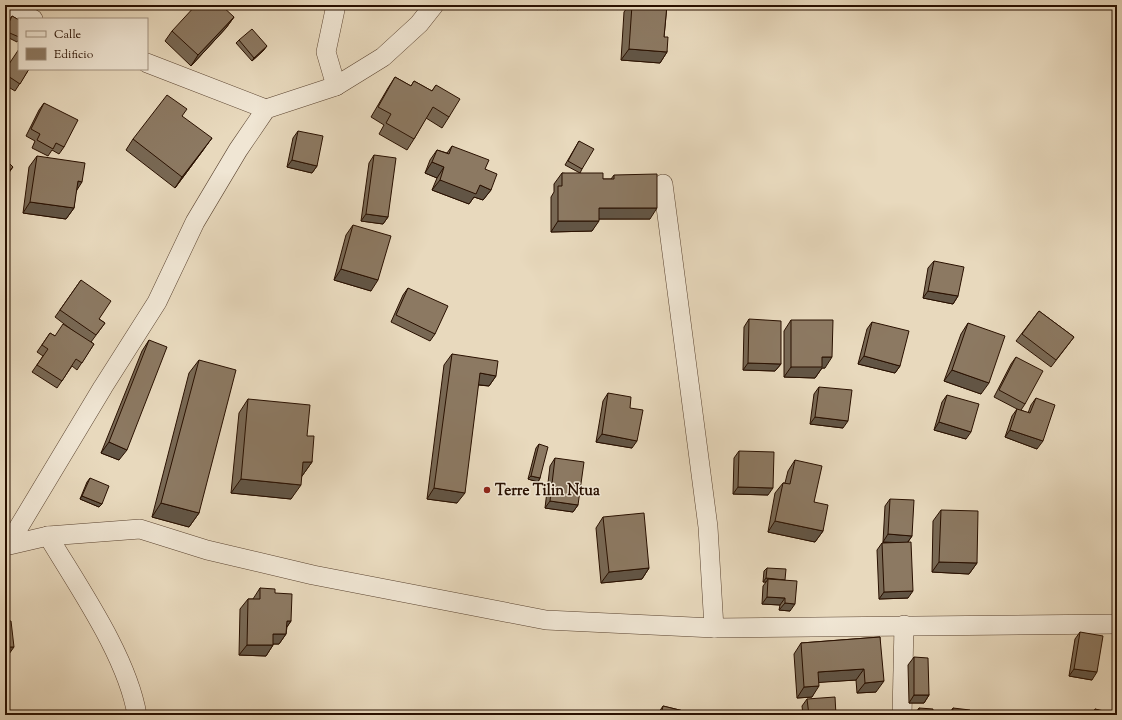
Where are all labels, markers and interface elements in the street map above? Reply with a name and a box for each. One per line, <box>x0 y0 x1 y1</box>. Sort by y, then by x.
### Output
legend <box>18 18 148 70</box>
text: Calle <box>54 26 82 44</box>
text: Edificio <box>54 46 94 64</box>
place label: Terre Tilin Ntua <box>495 481 600 502</box>
marker: Terre Tilin Ntua <box>482 485 492 495</box>

